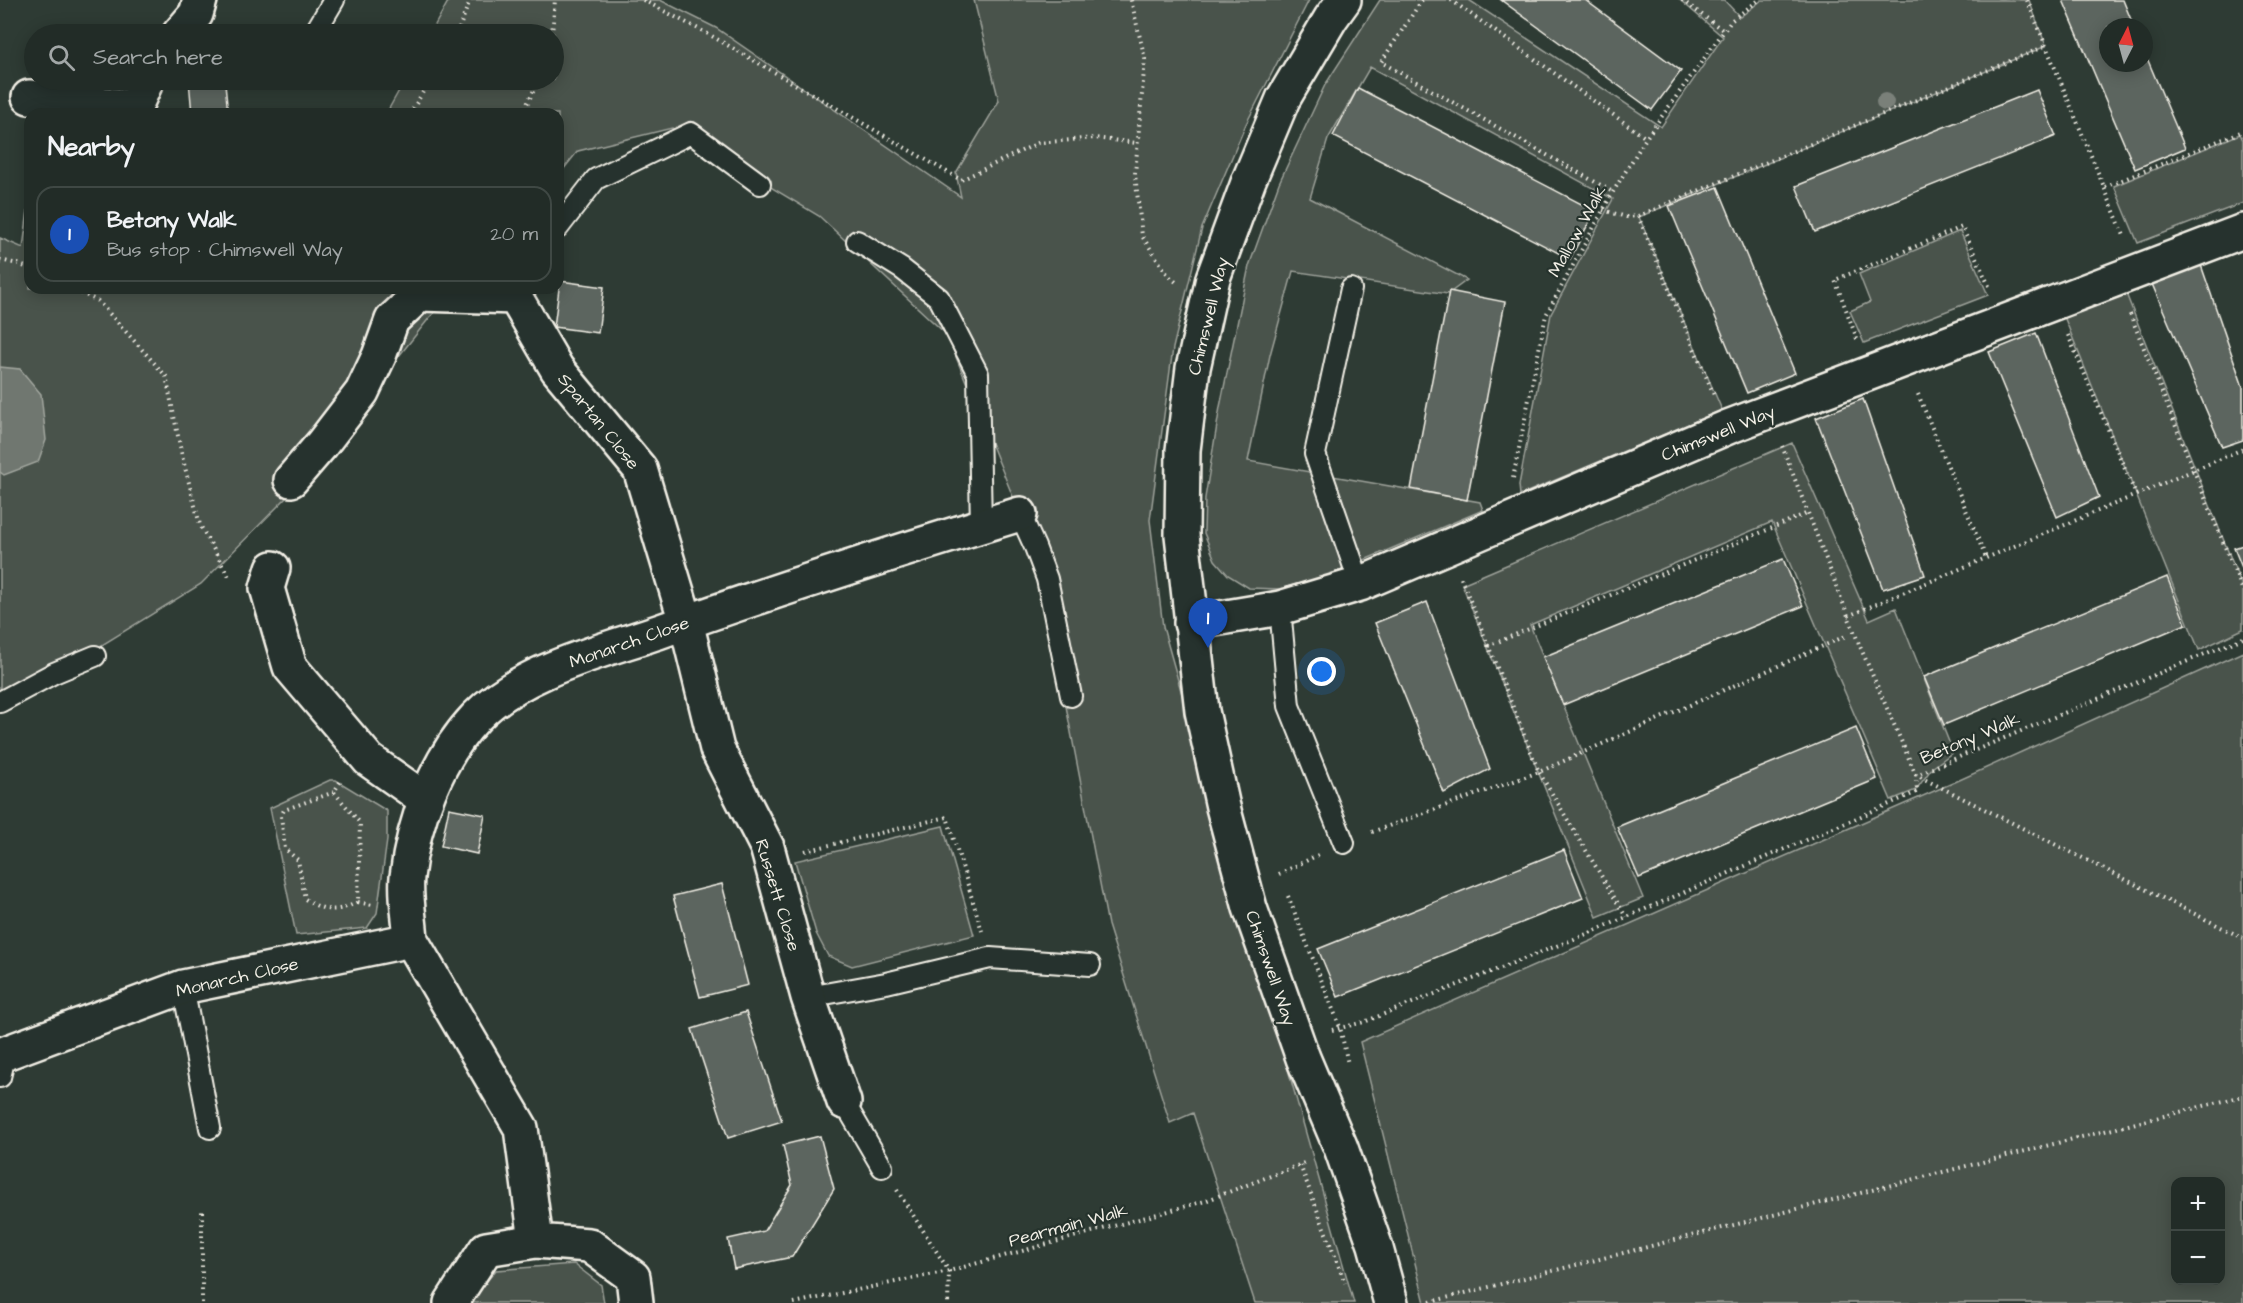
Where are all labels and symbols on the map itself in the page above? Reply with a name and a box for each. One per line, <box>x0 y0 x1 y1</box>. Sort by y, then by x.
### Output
north arrow <box>2099 18 2153 72</box>
street label: Mallow Walk <box>1542 181 1613 282</box>
street label: Chimswell Way <box>1182 255 1236 378</box>
street label: Spartan Close <box>552 368 646 475</box>
street label: Chimswell Way <box>1658 399 1779 469</box>
pin: 1 <box>1188 598 1228 648</box>
street label: Monarch Close <box>566 610 693 675</box>
your location <box>1307 657 1336 686</box>
street label: Betony Walk <box>1917 706 2024 772</box>
street label: Russett Close <box>749 836 807 955</box>
street label: Chimswell Way <box>1238 907 1302 1030</box>
street label: Monarch Close <box>173 951 301 1004</box>
street label: Pearmain Walk <box>1006 1198 1130 1253</box>

